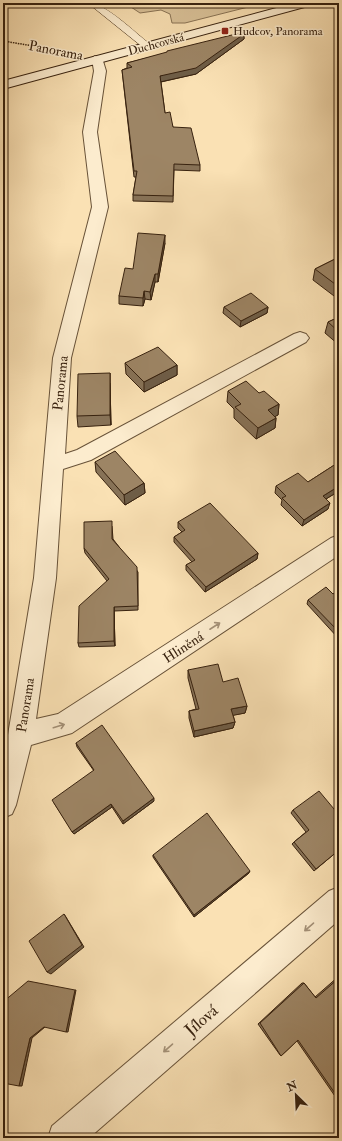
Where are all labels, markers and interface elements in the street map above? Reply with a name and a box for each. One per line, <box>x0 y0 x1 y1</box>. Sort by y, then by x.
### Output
place label: Hudcov, Panorama <box>233 24 324 39</box>
marker: Hudcov, Panorama <box>220 26 230 36</box>
street label: Duchcovská <box>126 30 187 59</box>
street label: Panorama <box>27 37 85 64</box>
street label: Panorama <box>49 355 72 411</box>
one-way arrow <box>209 622 220 630</box>
street label: Hliněná <box>160 628 207 667</box>
street label: Panorama <box>13 676 38 734</box>
one-way arrow <box>52 722 65 729</box>
one-way arrow <box>304 922 315 931</box>
street label: Jílová <box>179 999 224 1042</box>
one-way arrow <box>163 1043 174 1052</box>
north arrow <box>276 1075 316 1115</box>
text: N <box>284 1078 300 1095</box>

